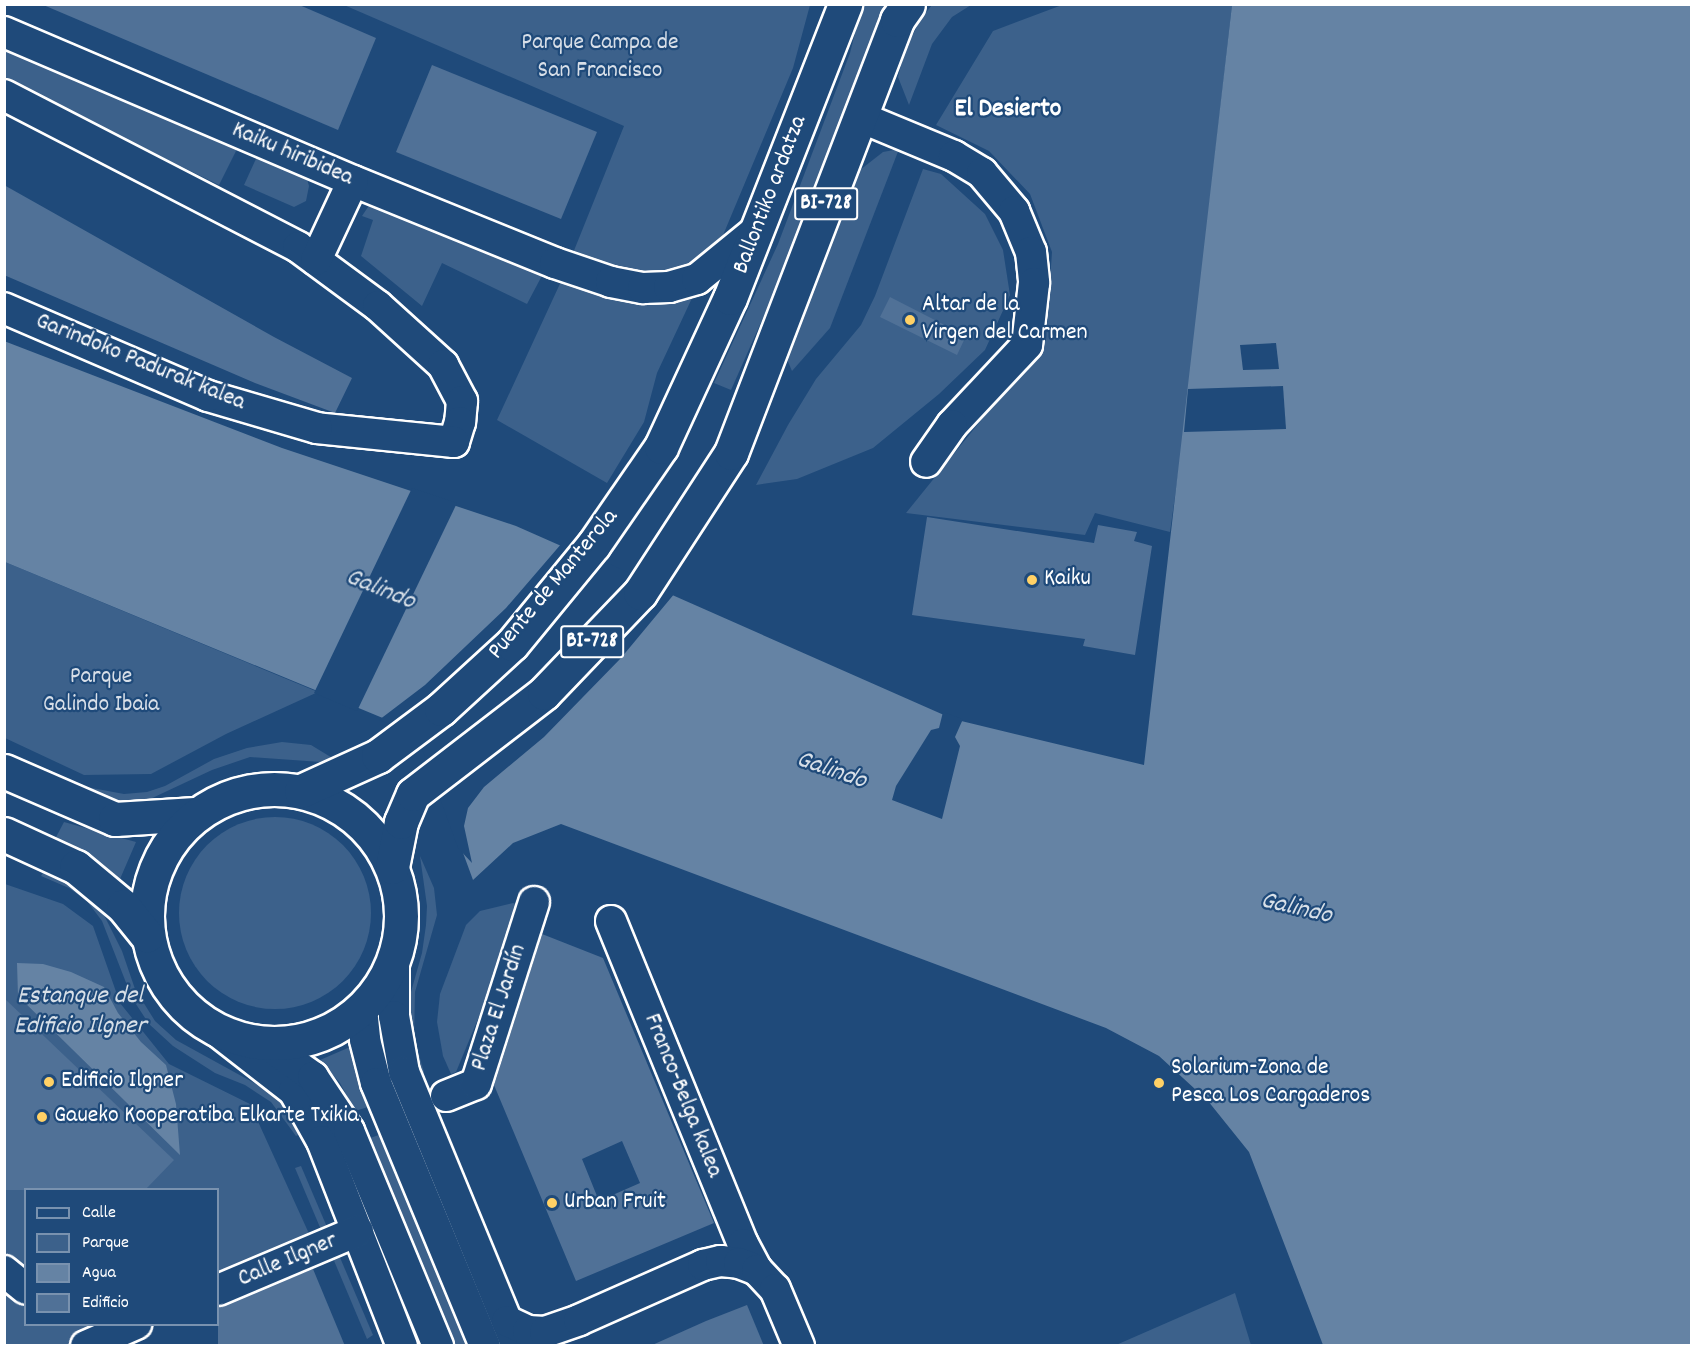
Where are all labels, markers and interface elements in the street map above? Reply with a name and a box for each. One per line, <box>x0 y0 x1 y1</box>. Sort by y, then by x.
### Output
park label: Parque Campa de San Francisco <box>521 30 679 86</box>
district label: El Desierto <box>955 94 1061 126</box>
street label: Ballontiko ardatza <box>728 112 814 278</box>
street label: Kaiku hiribidea <box>227 117 357 193</box>
road number: BI-728 <box>793 185 859 223</box>
place label: Altar de la Virgen del Carmen <box>922 292 1088 348</box>
street label: Garindoko Padurak kalea <box>31 308 249 418</box>
marker: Altar de la Virgen del Carmen <box>903 313 917 327</box>
street label: Puente de Manterola <box>483 504 625 666</box>
water label: Galindo <box>341 562 419 618</box>
place label: Kaiku <box>1044 566 1091 594</box>
marker: Kaiku <box>1025 573 1039 587</box>
road number: BI-728 <box>559 623 625 661</box>
park label: Parque Galindo Ibaia <box>43 664 159 720</box>
water label: Galindo <box>792 745 870 797</box>
water label: Galindo <box>1257 886 1335 932</box>
street label: Plaza El Jardín <box>466 941 534 1075</box>
water label: Estanque del Edificio Ilgner <box>14 981 146 1042</box>
street label: Franco-Belga kalea <box>636 1010 728 1182</box>
place label: Solarium-Zona de Pesca Los Cargaderos <box>1171 1055 1370 1111</box>
place label: Edificio Ilgner <box>61 1068 183 1096</box>
marker: Edificio Ilgner <box>42 1075 56 1089</box>
marker: Solarium-Zona de Pesca Los Cargaderos <box>1152 1076 1166 1090</box>
place label: Gaueko Kooperatiba Elkarte Txikia <box>54 1103 359 1131</box>
marker: Gaueko Kooperatiba Elkarte Txikia <box>35 1110 49 1124</box>
legend <box>24 1188 219 1326</box>
place label: Urban Fruit <box>564 1189 666 1217</box>
marker: Urban Fruit <box>545 1196 559 1210</box>
text: Calle <box>82 1201 116 1226</box>
street label: Calle Ilgner <box>234 1227 342 1295</box>
text: Parque <box>82 1231 129 1256</box>
text: Agua <box>82 1261 116 1286</box>
text: Edificio <box>82 1291 129 1316</box>

